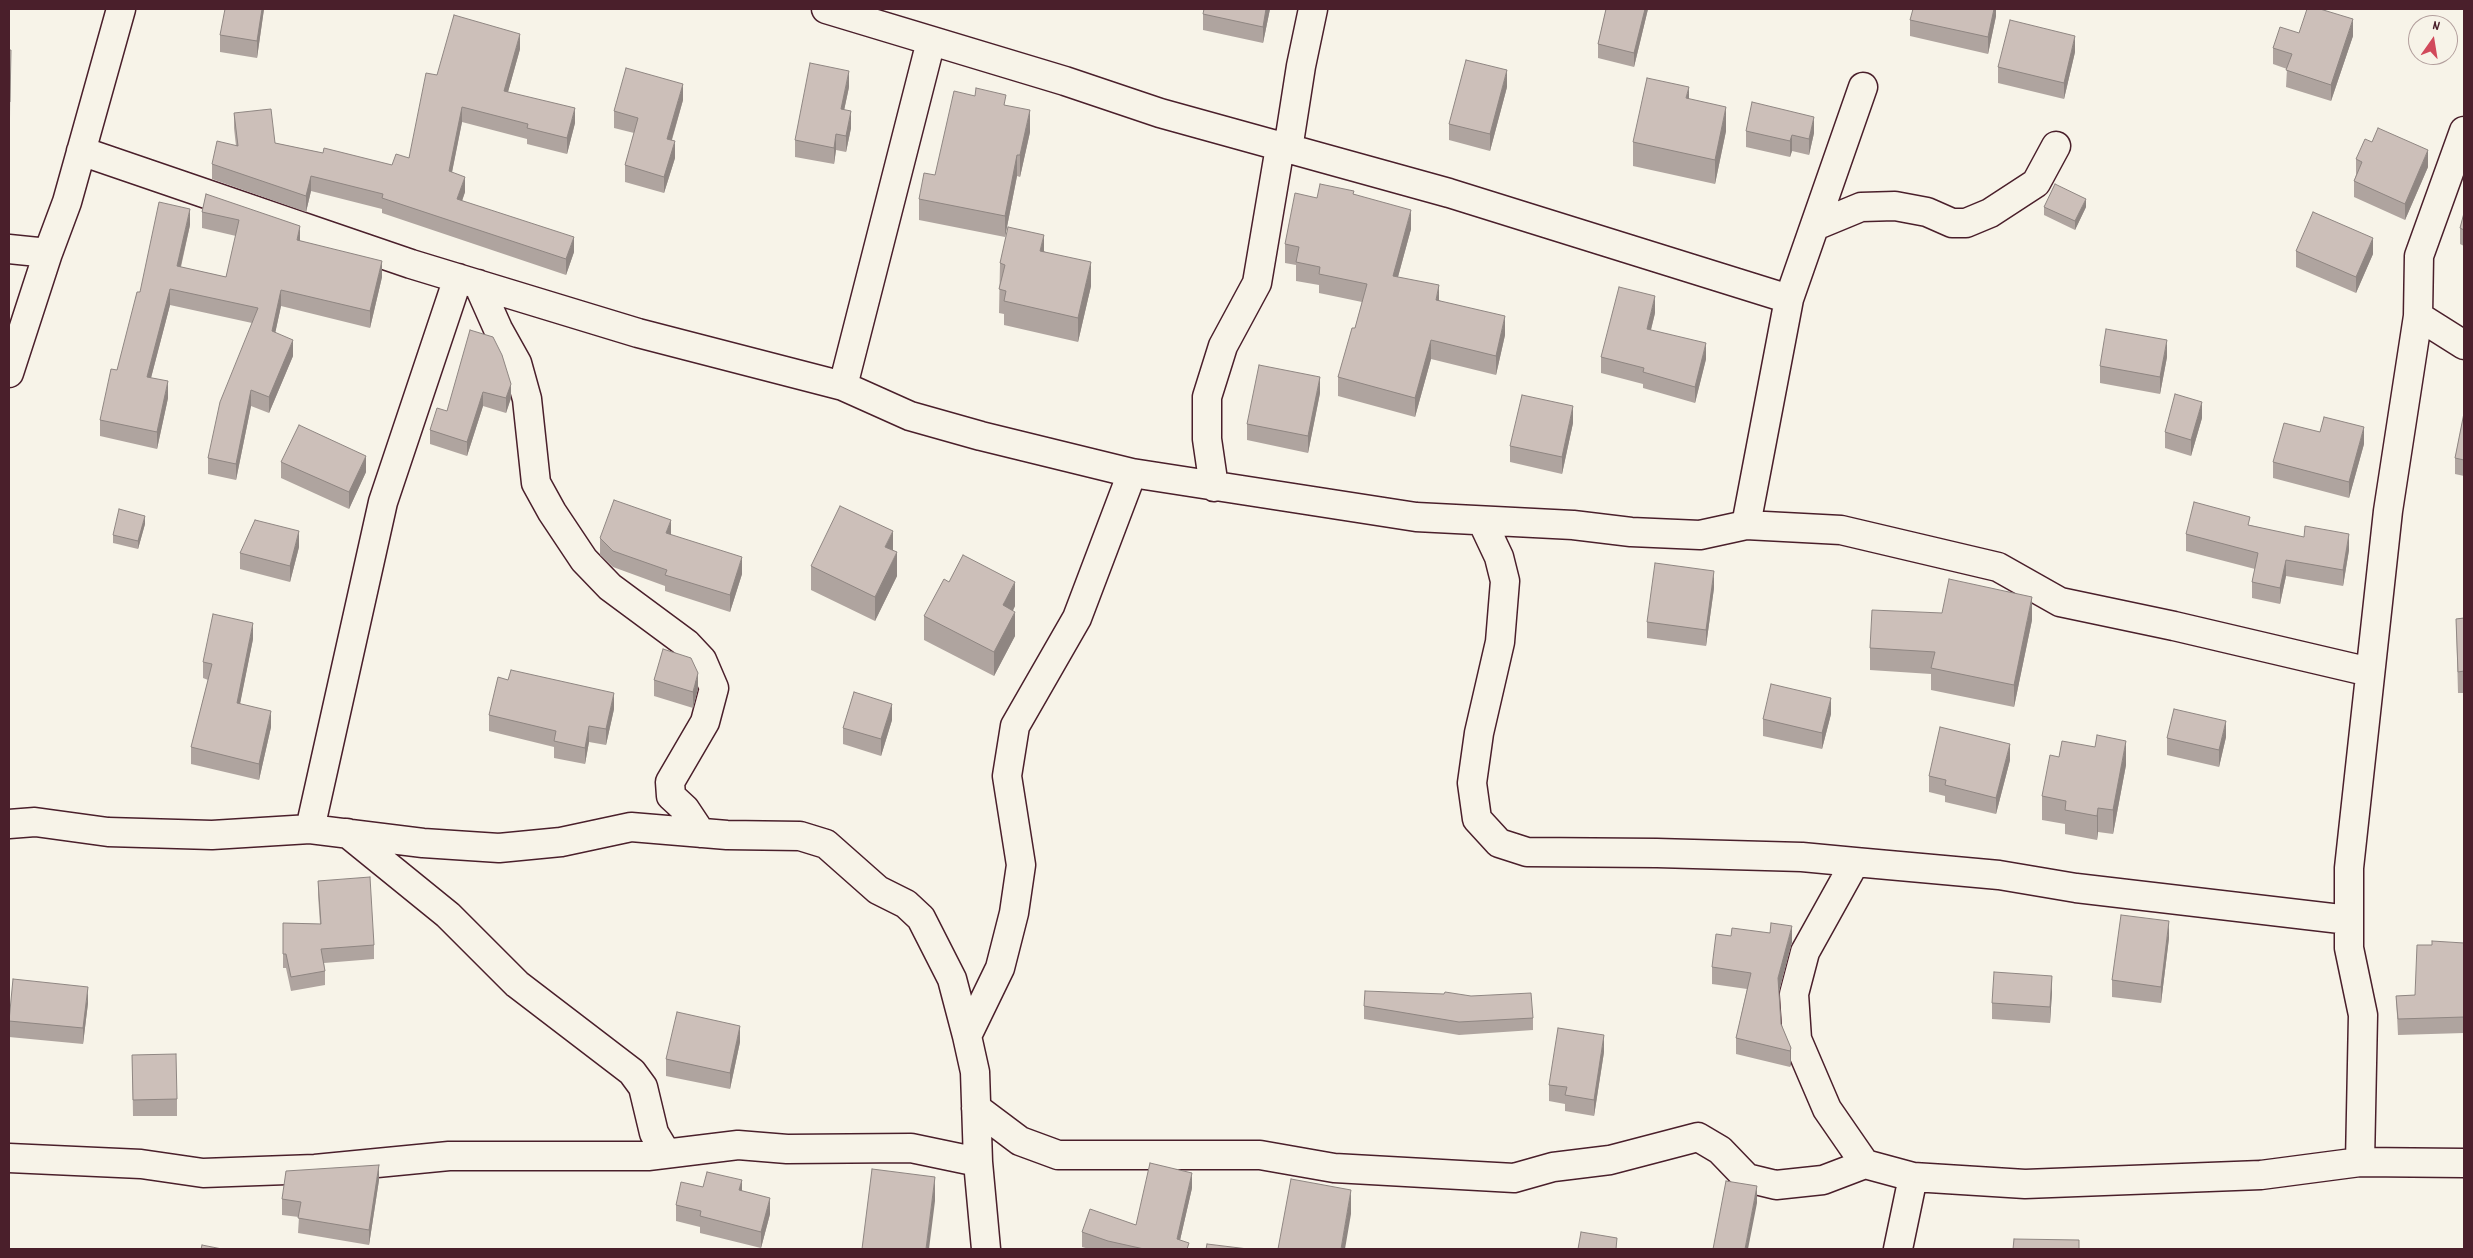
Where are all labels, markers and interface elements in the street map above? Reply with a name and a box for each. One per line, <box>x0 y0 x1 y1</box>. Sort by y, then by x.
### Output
north arrow <box>2408 15 2458 65</box>
text: N <box>2431 16 2442 37</box>

